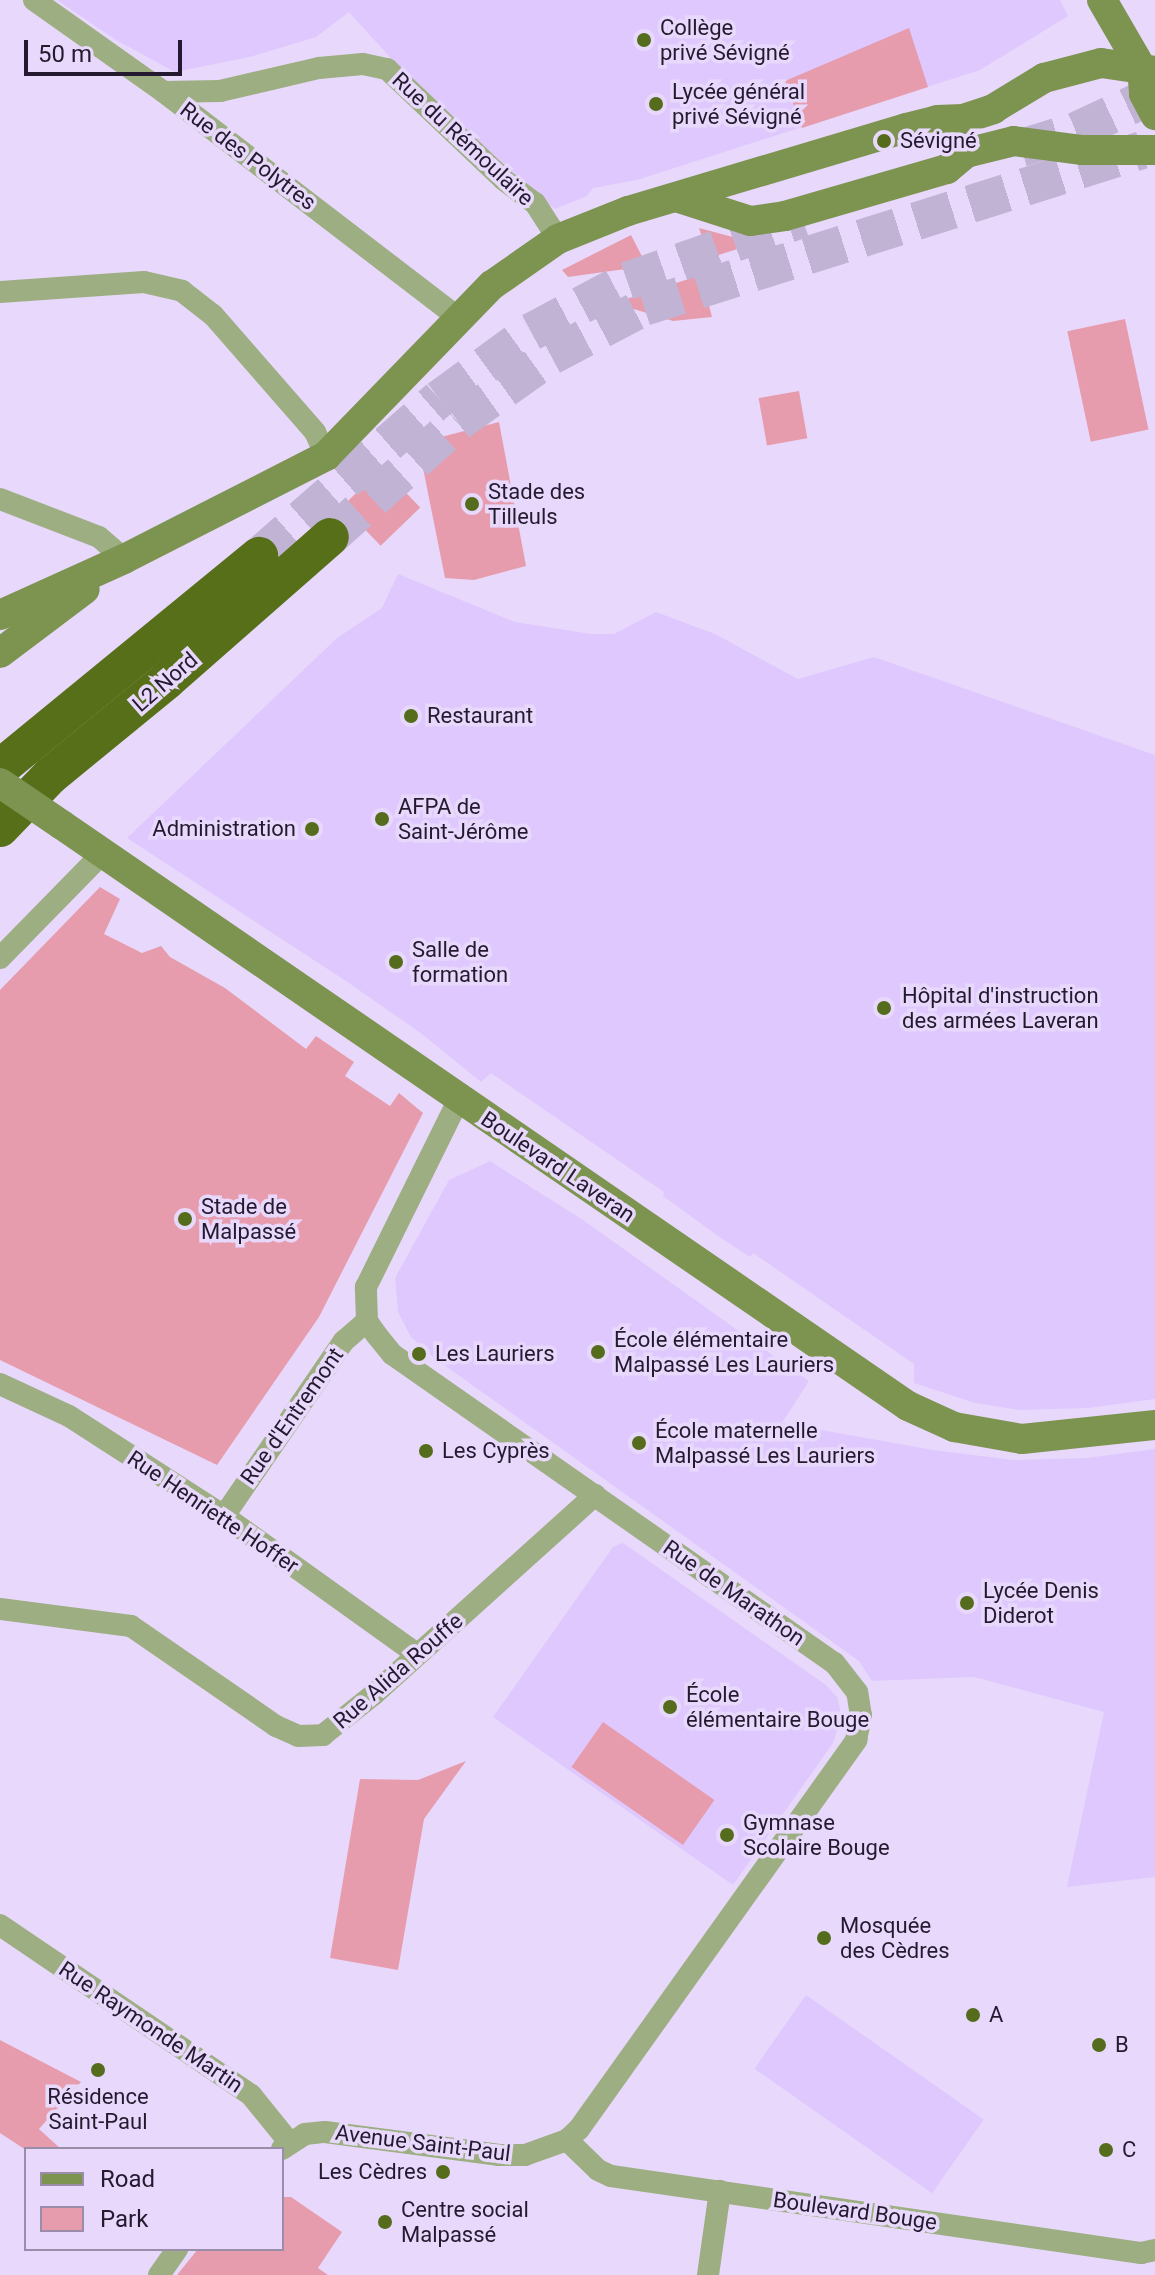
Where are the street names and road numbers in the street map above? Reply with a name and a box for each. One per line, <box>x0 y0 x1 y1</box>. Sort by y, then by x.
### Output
street label: Rue du Rémoulaïre <box>387 67 539 211</box>
street label: Rue des Polytres <box>175 96 321 216</box>
street label: L2 Nord <box>127 647 203 717</box>
street label: Boulevard Laveran <box>476 1106 640 1228</box>
street label: Rue d'Entremont <box>235 1342 349 1490</box>
street label: Rue Henriette Hoffer <box>122 1445 304 1579</box>
street label: Rue de Marathon <box>658 1534 810 1652</box>
street label: Rue Alida Rouffe <box>328 1608 468 1734</box>
street label: Rue Raymonde Martin <box>54 1956 248 2098</box>
street label: Avenue Saint-Paul <box>334 2119 512 2167</box>
street label: Boulevard Bouge <box>771 2186 939 2236</box>

